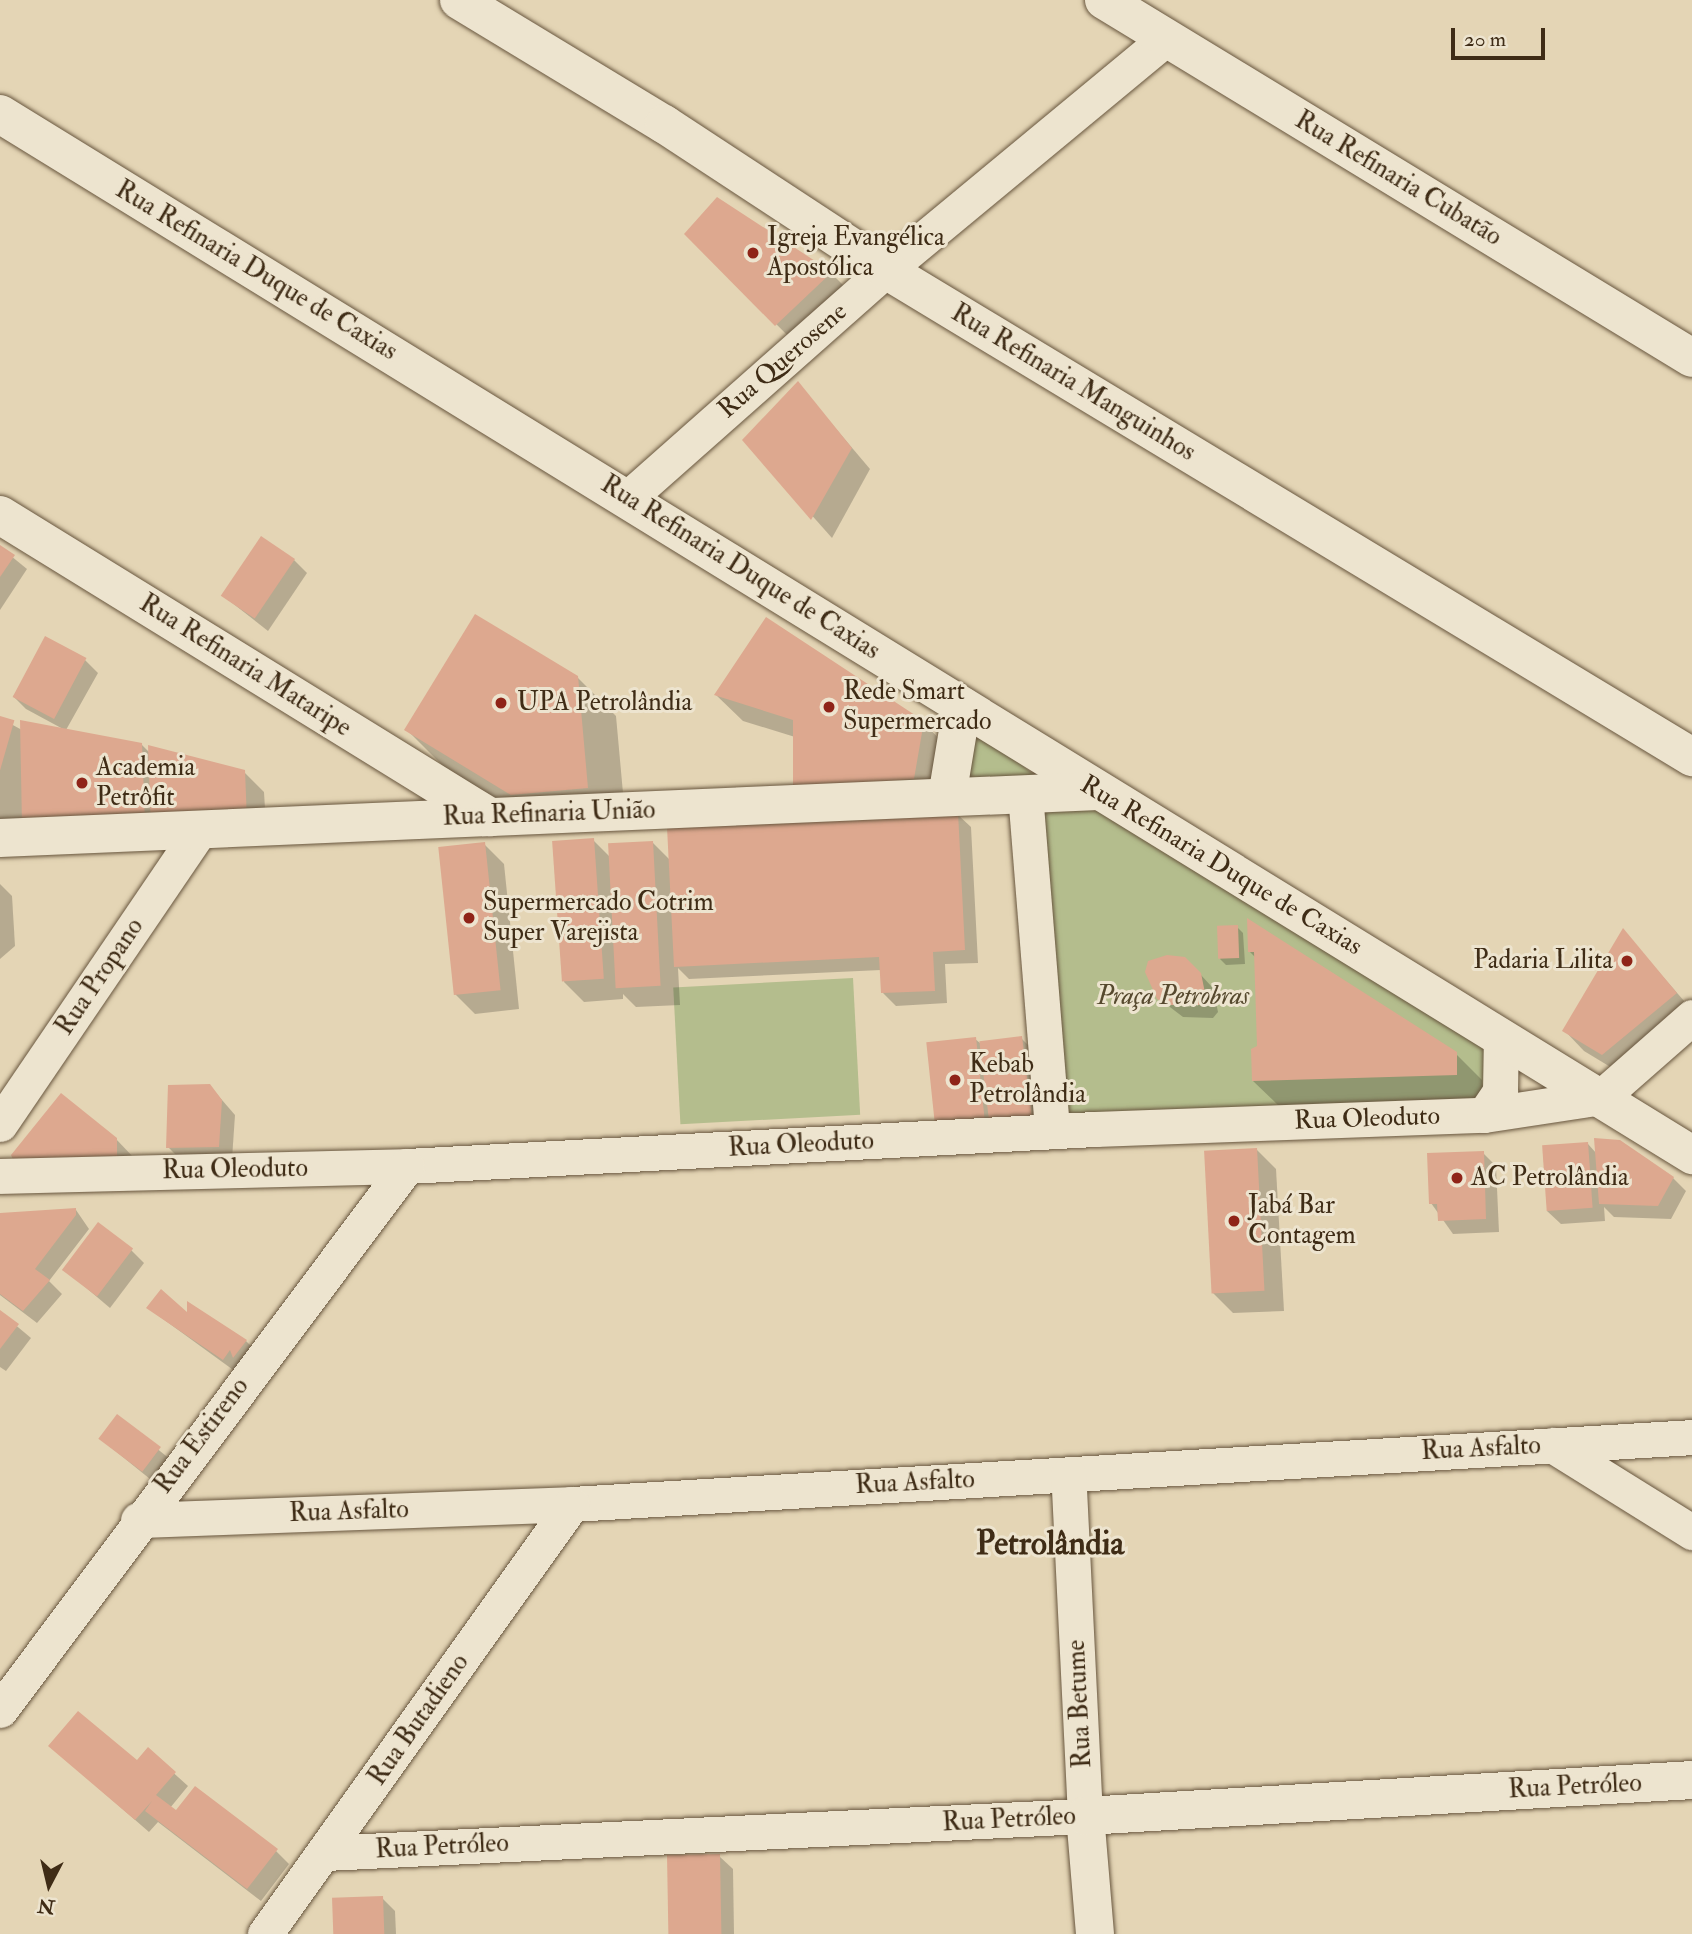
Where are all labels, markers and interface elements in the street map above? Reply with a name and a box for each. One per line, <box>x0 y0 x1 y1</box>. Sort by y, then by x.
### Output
scale bar <box>1454 14 1548 58</box>
text: 20 m <box>1464 26 1506 53</box>
street label: Rua Refinaria Cubatão <box>1289 105 1507 253</box>
street label: Rua Refinaria Duque de Caxias <box>109 174 403 368</box>
place label: Igreja Evangélica Apostólica <box>767 222 945 284</box>
marker: Igreja Evangélica Apostólica <box>745 245 761 261</box>
street label: Rua Querosene <box>712 297 854 425</box>
street label: Rua Refinaria Manguinhos <box>945 298 1201 468</box>
street label: Rua Refinaria Duque de Caxias <box>595 469 885 667</box>
street label: Rua Refinaria Mataripe <box>133 588 357 744</box>
place label: Rede Smart Supermercado <box>843 676 992 738</box>
place label: UPA Petrolândia <box>517 687 692 719</box>
marker: UPA Petrolândia <box>491 693 511 713</box>
marker: Rede Smart Supermercado <box>821 699 837 715</box>
place label: Academia Petrôfit <box>96 752 195 814</box>
street label: Rua Refinaria Duque de Caxias <box>1074 769 1368 963</box>
marker: Academia Petrôfit <box>74 775 90 791</box>
street label: Rua Refinaria União <box>442 795 656 833</box>
place label: Supermercado Cotrim Super Varejista <box>483 887 714 948</box>
marker: Supermercado Cotrim Super Varejista <box>461 910 477 926</box>
street label: Rua Propano <box>49 912 151 1042</box>
place label: Padaria Lilita <box>1473 945 1613 977</box>
marker: Padaria Lilita <box>1619 953 1635 969</box>
park label: Praça Petrobras <box>1097 981 1249 1013</box>
place label: Kebab Petrolândia <box>969 1049 1086 1110</box>
marker: Kebab Petrolândia <box>947 1072 963 1088</box>
street label: Rua Oleoduto <box>1294 1101 1440 1137</box>
street label: Rua Oleoduto <box>727 1126 875 1164</box>
street label: Rua Oleoduto <box>162 1153 308 1187</box>
place label: AC Petrolândia <box>1471 1162 1629 1194</box>
marker: AC Petrolândia <box>1449 1170 1465 1186</box>
place label: Jabá Bar Contagem <box>1248 1190 1356 1252</box>
marker: Jabá Bar Contagem <box>1226 1213 1242 1229</box>
street label: Rua Estireno <box>148 1372 256 1500</box>
street label: Rua Asfalto <box>1420 1430 1542 1468</box>
street label: Rua Asfalto <box>854 1464 976 1502</box>
street label: Rua Asfalto <box>289 1494 409 1530</box>
district label: Petrolândia <box>976 1524 1124 1564</box>
street label: Rua Betume <box>1061 1639 1099 1769</box>
street label: Rua Butadieno <box>362 1648 476 1792</box>
street label: Rua Petróleo <box>1507 1768 1643 1806</box>
street label: Rua Petróleo <box>941 1801 1077 1839</box>
street label: Rua Petróleo <box>374 1828 510 1866</box>
north arrow <box>14 1850 84 1920</box>
text: N <box>37 1893 56 1919</box>

